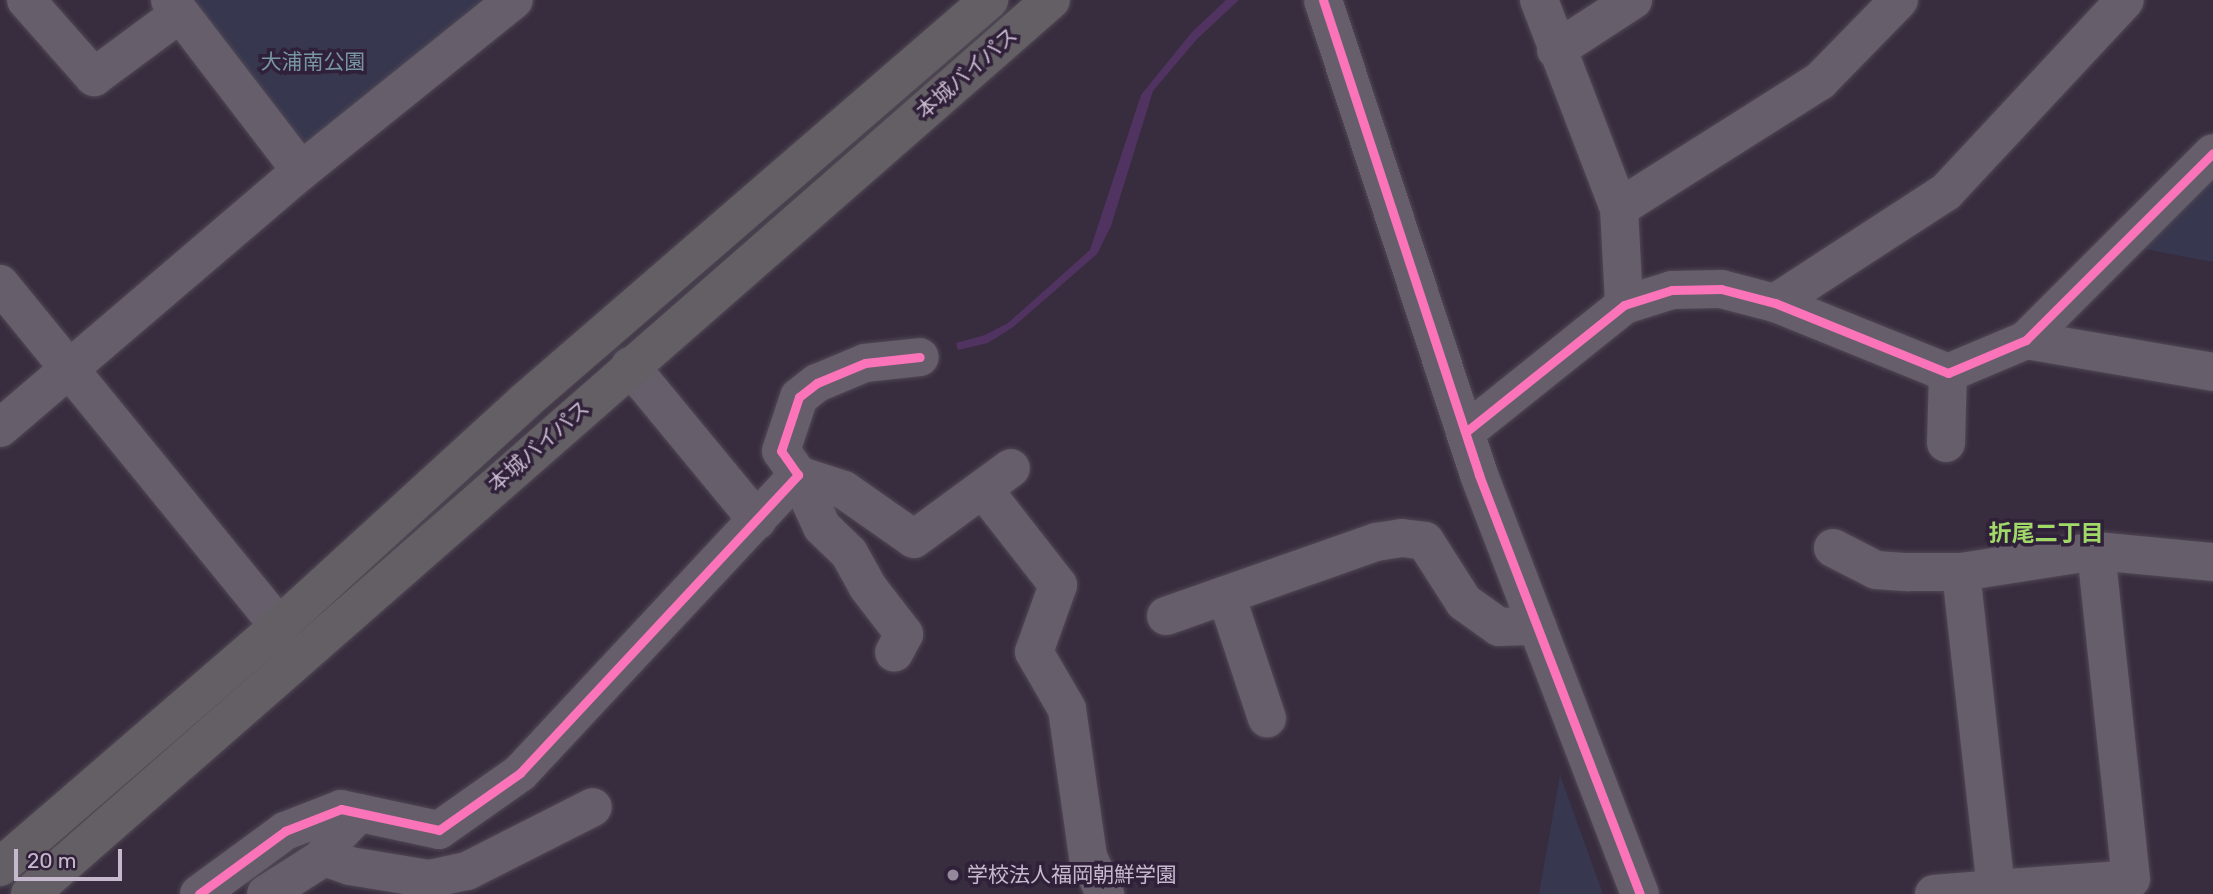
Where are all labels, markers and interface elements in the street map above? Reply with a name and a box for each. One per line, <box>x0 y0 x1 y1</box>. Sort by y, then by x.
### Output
street label: 本城バイパス <box>911 22 1023 124</box>
park label: 大浦南公園 <box>261 49 365 75</box>
street label: 本城バイパス <box>483 395 595 497</box>
district label: 折尾二丁目 <box>1989 519 2103 547</box>
scale bar <box>18 834 126 878</box>
text: 20 m <box>27 848 76 873</box>
place label: 学校法人福岡朝鮮学園 <box>967 862 1177 888</box>
marker: 学校法人福岡朝鮮学園 <box>945 867 961 883</box>

